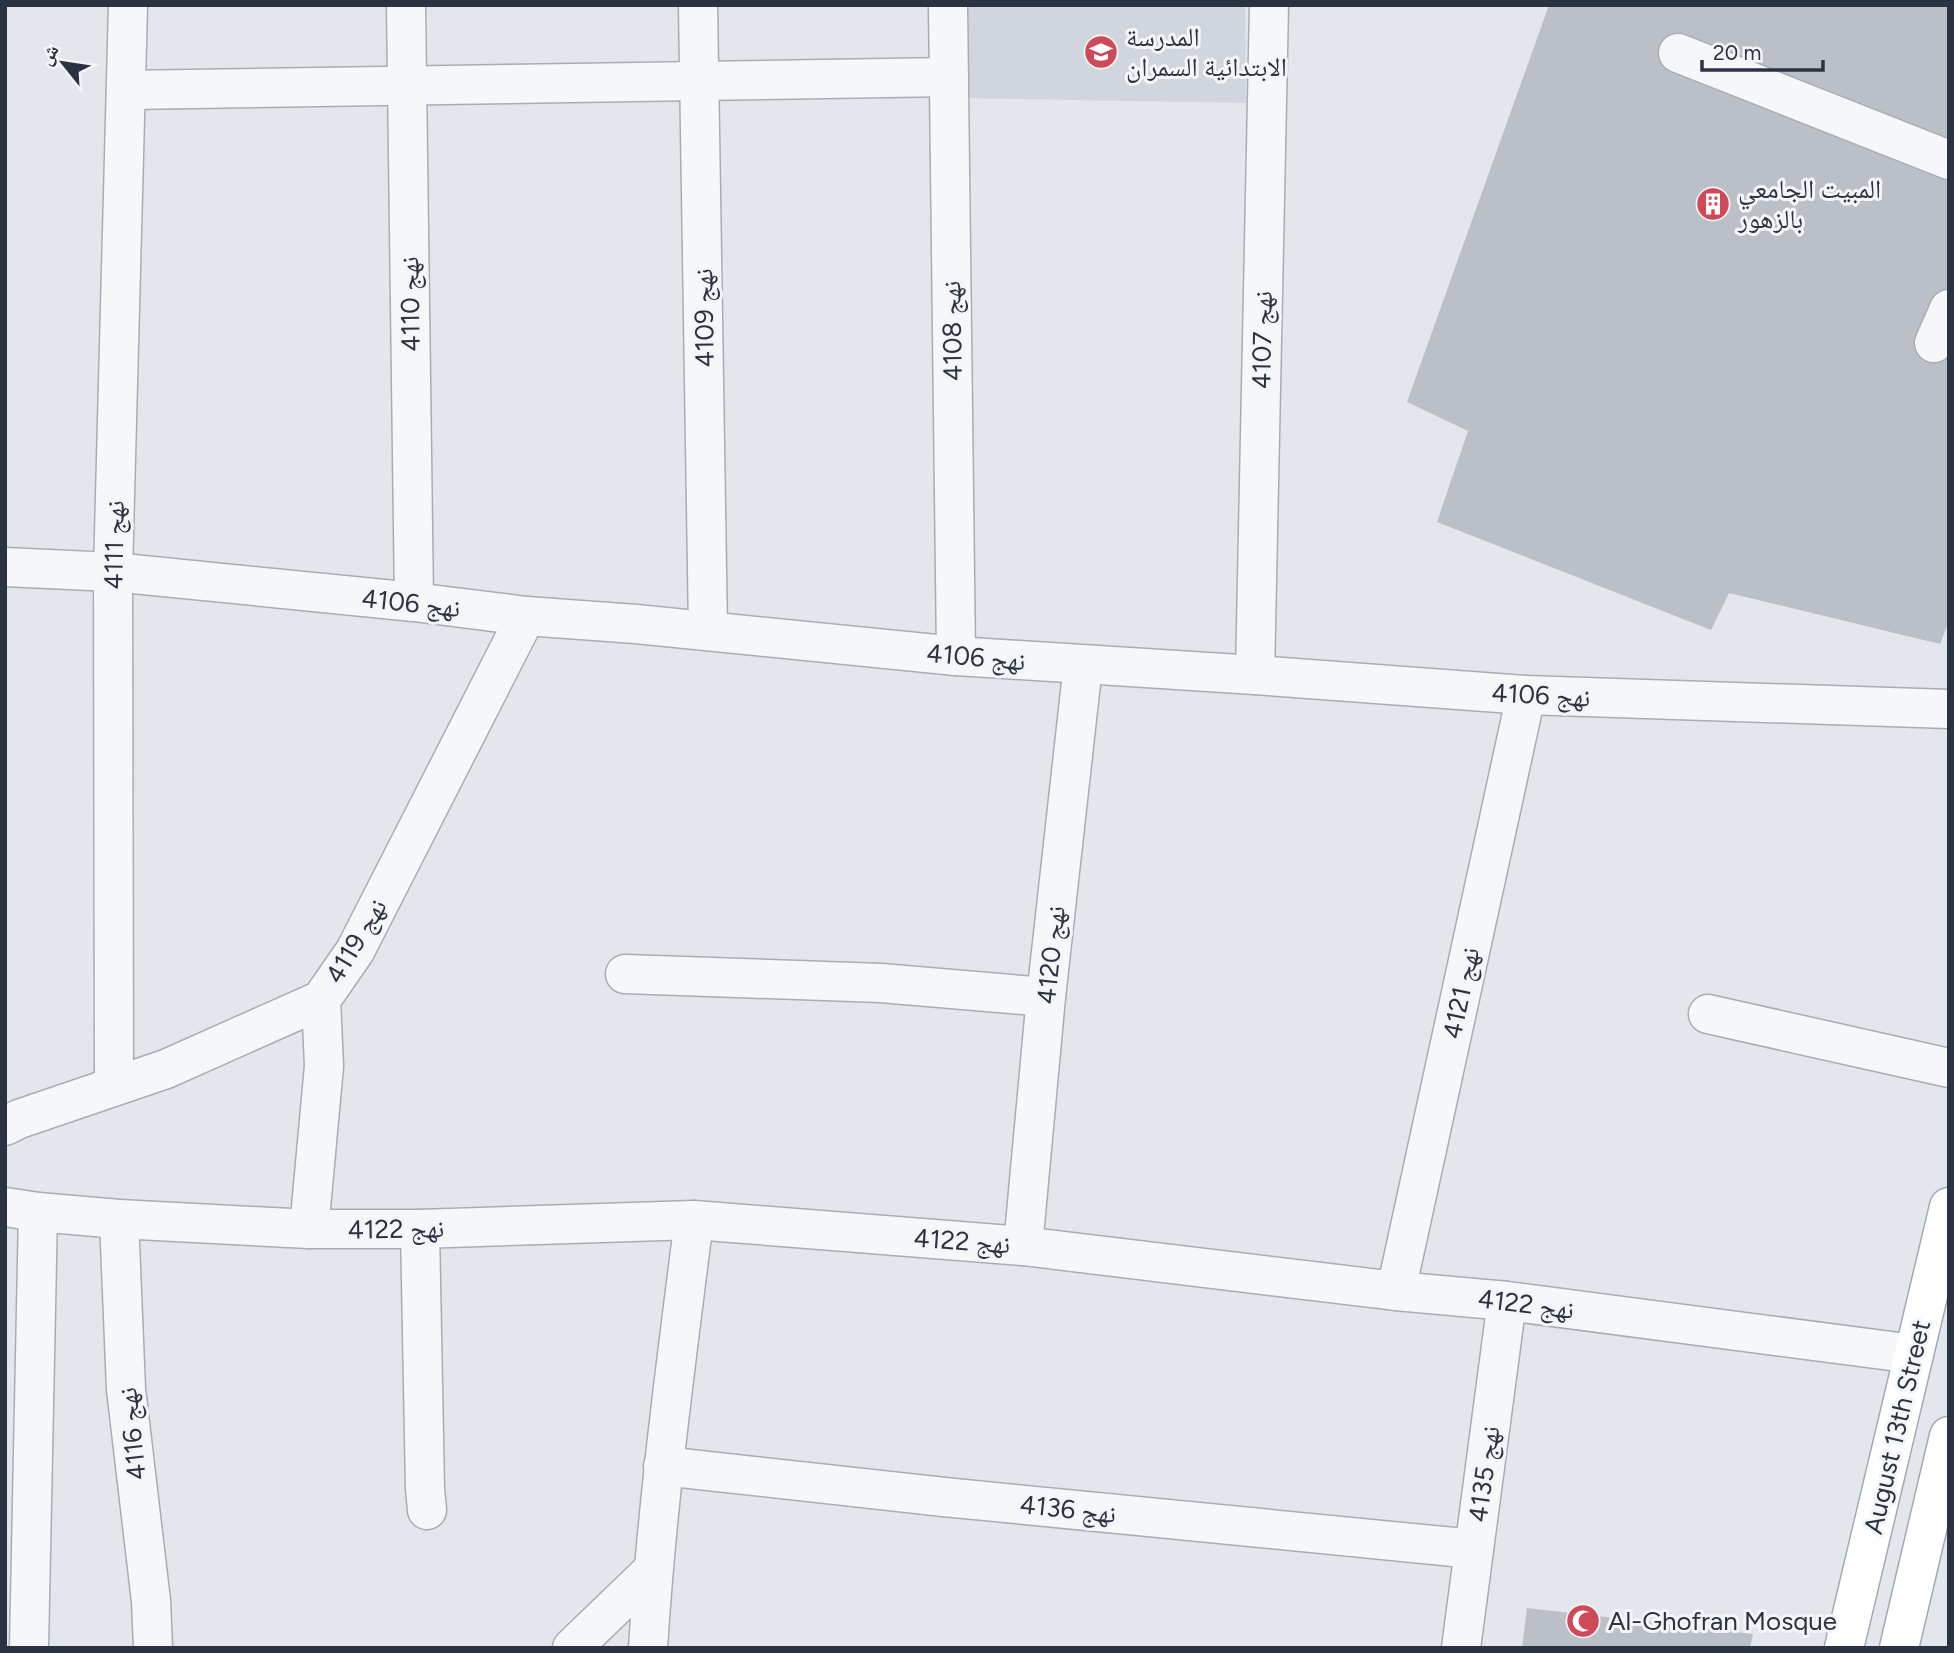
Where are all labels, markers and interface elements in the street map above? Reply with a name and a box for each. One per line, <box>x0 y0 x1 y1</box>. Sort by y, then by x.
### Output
place label: المدرسة الابتدائية السمران <box>1126 21 1287 83</box>
north arrow <box>28 28 98 98</box>
scale bar <box>1702 28 1823 72</box>
school or university icon: المدرسة الابتدائية السمران <box>1082 33 1120 71</box>
text: ش <box>34 40 64 69</box>
text: 20 m <box>1713 40 1761 65</box>
place label: المبيت الجامعي بالزهور <box>1737 173 1881 235</box>
building icon: المبيت الجامعي بالزهور <box>1694 185 1732 223</box>
street label: نهج 4110 <box>393 256 428 352</box>
street label: نهج 4109 <box>687 268 722 368</box>
street label: نهج 4108 <box>935 281 970 381</box>
street label: نهج 4107 <box>1245 291 1280 389</box>
street label: نهج 4111 <box>97 500 132 590</box>
street label: نهج 4106 <box>360 582 462 625</box>
street label: نهج 4106 <box>925 637 1027 678</box>
street label: نهج 4106 <box>1491 676 1591 715</box>
street label: نهج 4119 <box>318 893 395 990</box>
street label: نهج 4120 <box>1030 904 1073 1006</box>
street label: نهج 4121 <box>1436 944 1487 1042</box>
street label: نهج 4122 <box>347 1212 445 1247</box>
street label: نهج 4122 <box>913 1222 1011 1261</box>
street label: نهج 4122 <box>1476 1282 1576 1327</box>
street label: August 13th Street <box>1857 1317 1937 1537</box>
street label: نهج 4116 <box>111 1386 154 1482</box>
street label: نهج 4135 <box>1461 1424 1508 1524</box>
street label: نهج 4136 <box>1018 1488 1118 1531</box>
mosque icon: Al-Ghofran Mosque <box>1564 1602 1602 1640</box>
place label: Al-Ghofran Mosque <box>1608 1605 1837 1637</box>

